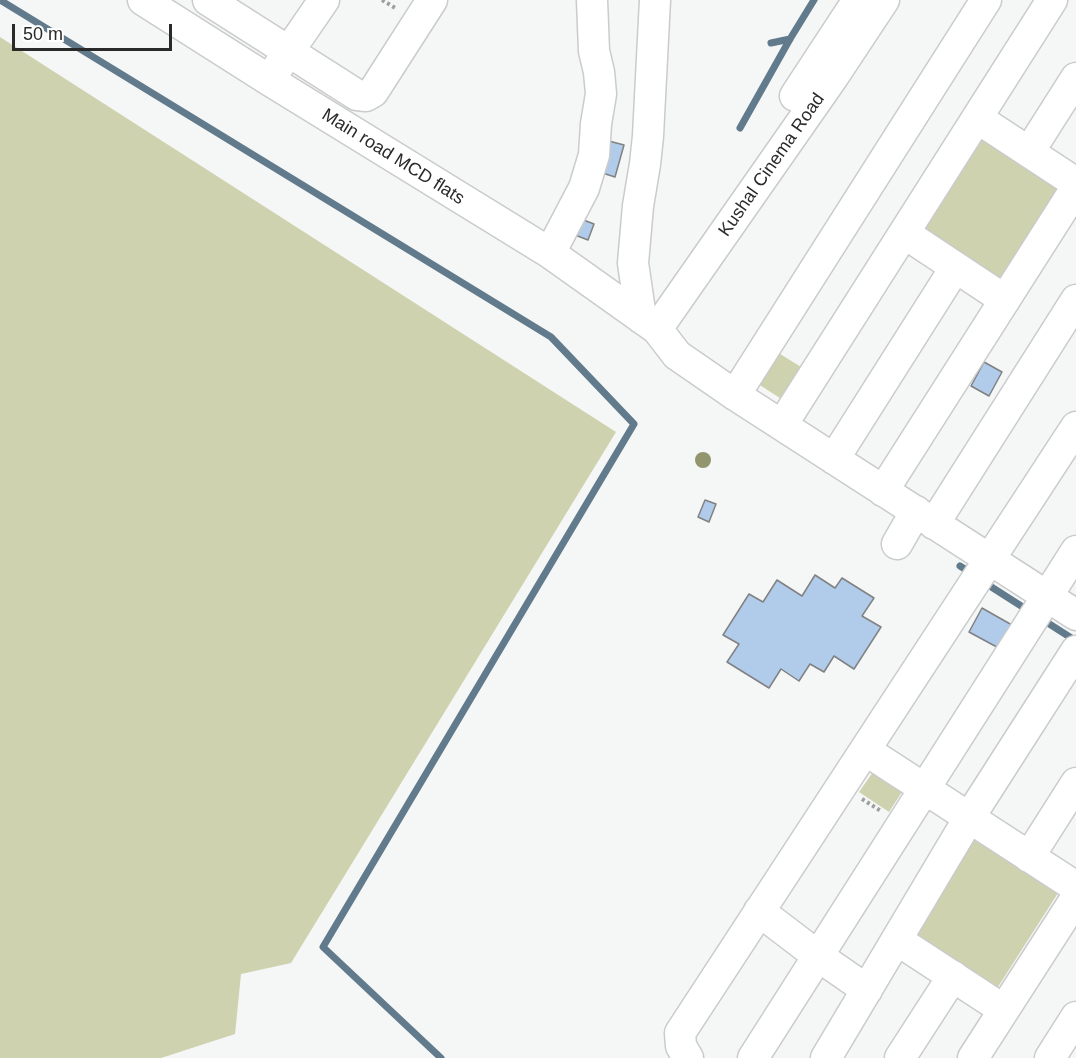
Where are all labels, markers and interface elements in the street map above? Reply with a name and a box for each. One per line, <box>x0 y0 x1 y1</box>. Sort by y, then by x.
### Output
scale bar <box>15 12 176 50</box>
text: 50 m <box>23 24 63 44</box>
street label: Kushal Cinema Road <box>714 89 830 241</box>
street label: Main road MCD flats <box>318 104 468 210</box>

